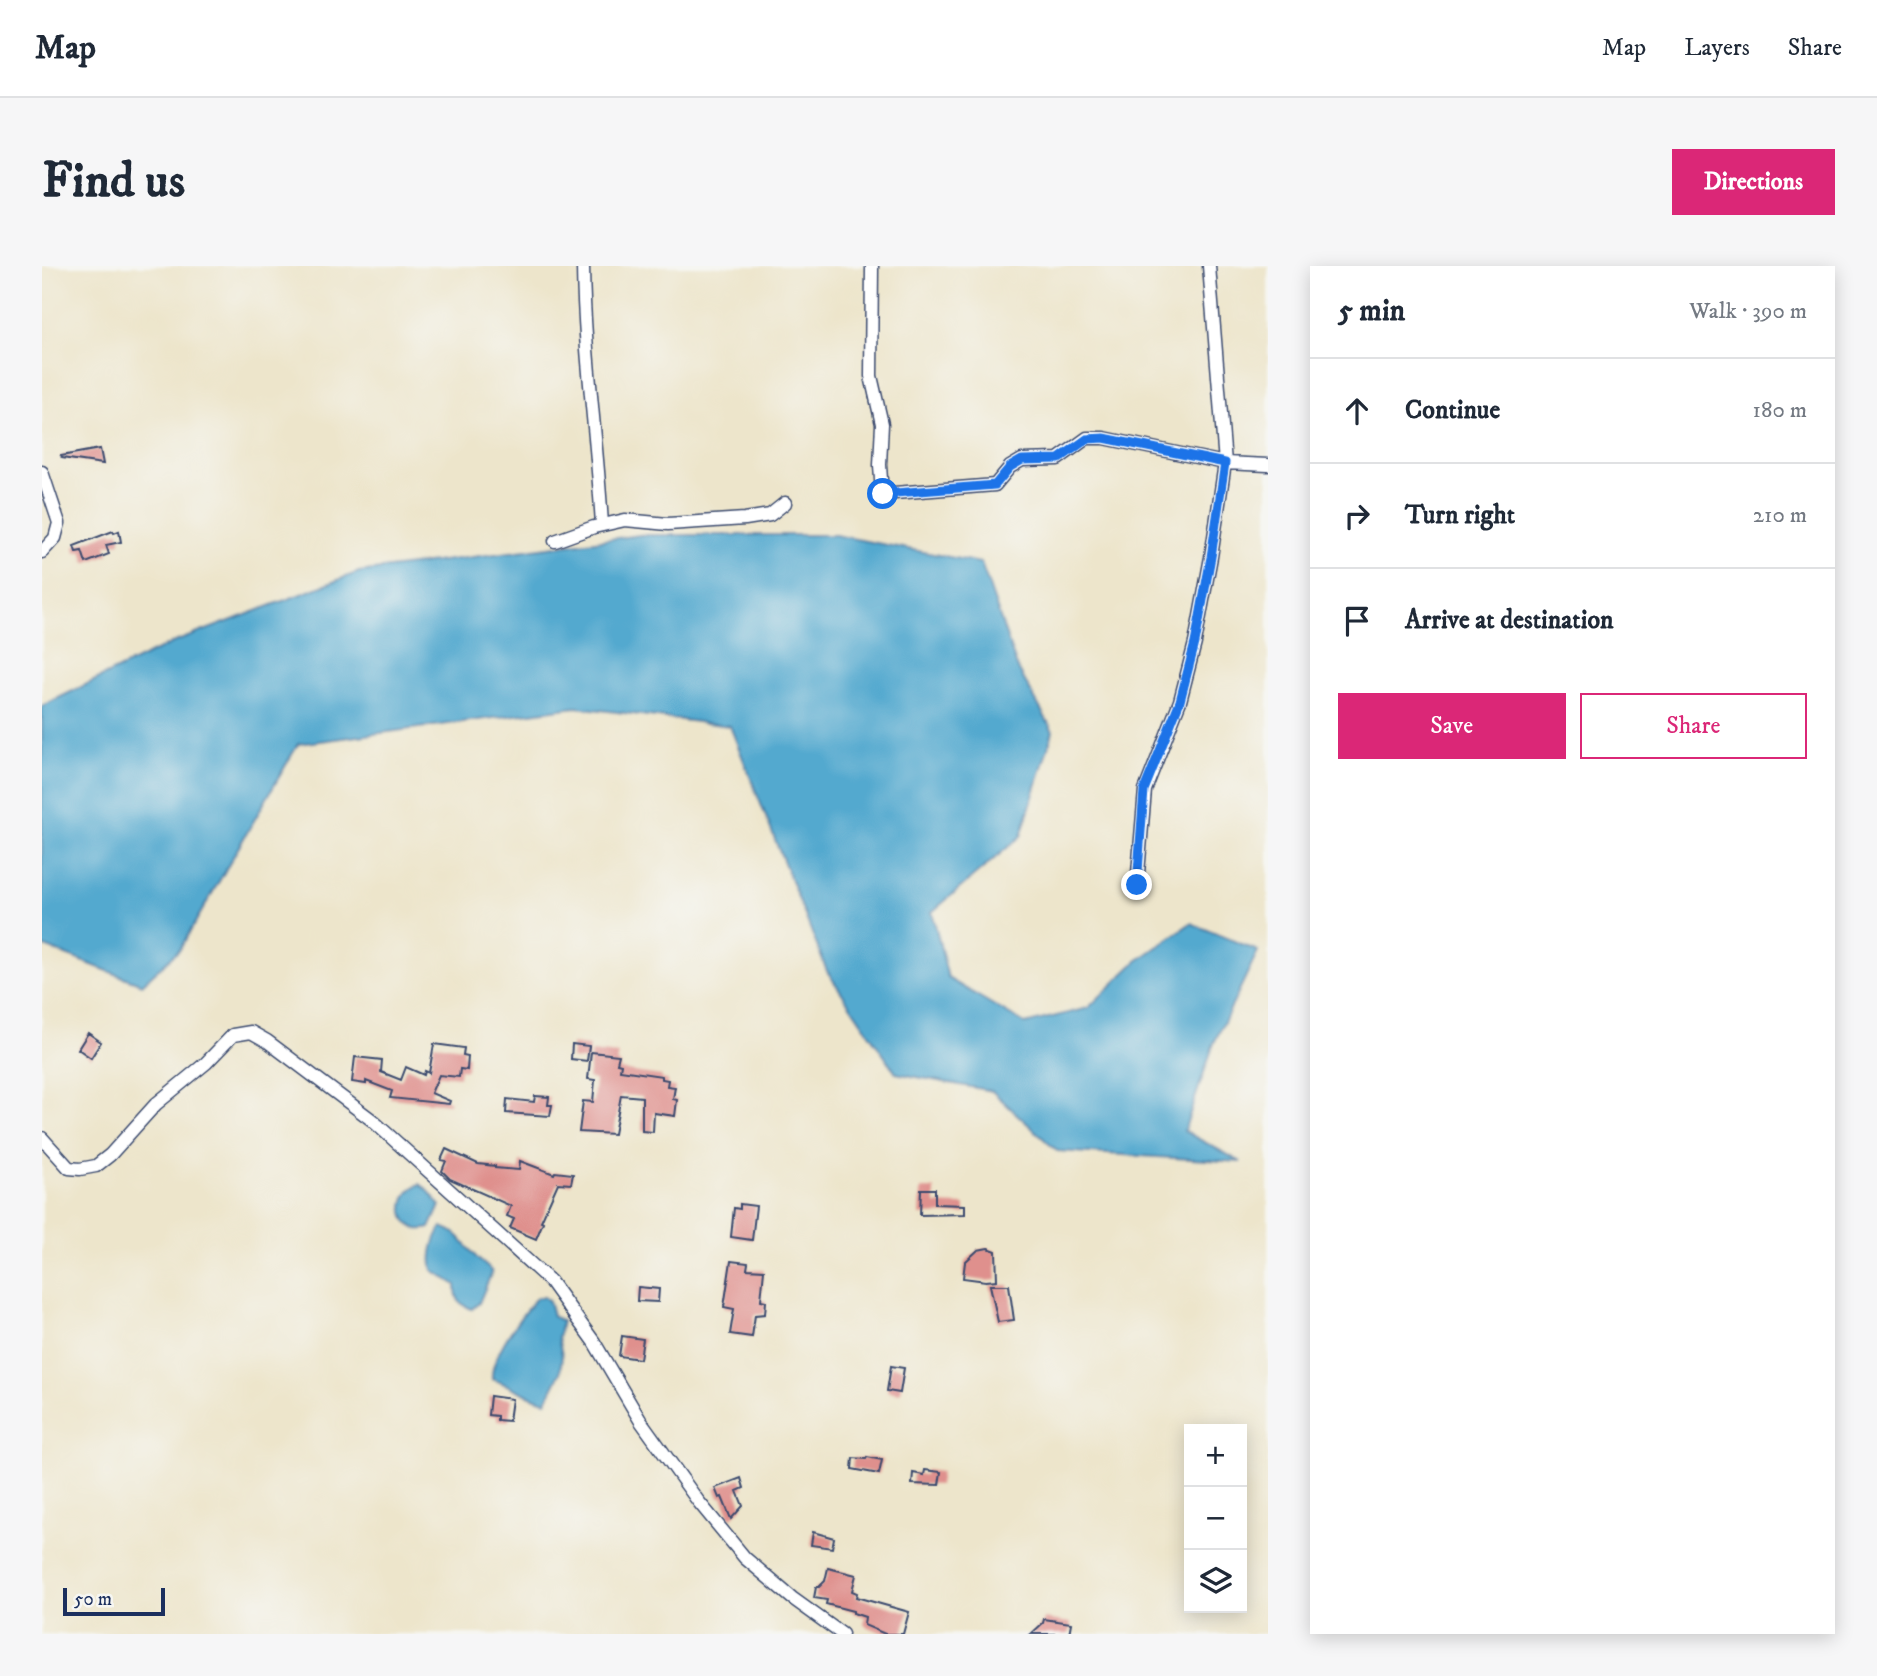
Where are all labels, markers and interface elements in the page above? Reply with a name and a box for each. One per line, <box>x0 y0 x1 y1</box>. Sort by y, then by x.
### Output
text: Map <box>35 28 96 69</box>
text: Map <box>1602 33 1646 63</box>
text: Layers <box>1684 33 1750 63</box>
text: Share <box>1788 33 1842 63</box>
button: Directions <box>1672 149 1835 215</box>
text: Find us <box>42 151 185 213</box>
text: 5 min <box>1338 293 1405 330</box>
text: Walk · 390 m <box>1689 297 1807 326</box>
icon: ahead <box>1338 392 1376 430</box>
text: Continue <box>1405 394 1500 427</box>
text: 180 m <box>1752 396 1807 425</box>
route start <box>867 478 898 509</box>
icon: right <box>1338 497 1376 535</box>
text: Turn right <box>1405 499 1515 532</box>
text: 210 m <box>1753 501 1807 530</box>
icon: arrive <box>1338 602 1376 640</box>
text: Arrive at destination <box>1405 604 1614 637</box>
button: Save <box>1338 693 1566 759</box>
button: Share <box>1580 693 1807 759</box>
route end <box>1121 869 1152 900</box>
map controls <box>1184 1424 1247 1613</box>
button: + <box>1184 1424 1247 1487</box>
button: − <box>1184 1487 1247 1550</box>
button: layers <box>1184 1550 1247 1613</box>
scale bar <box>63 1585 164 1617</box>
text: 50 m <box>74 1588 112 1611</box>

